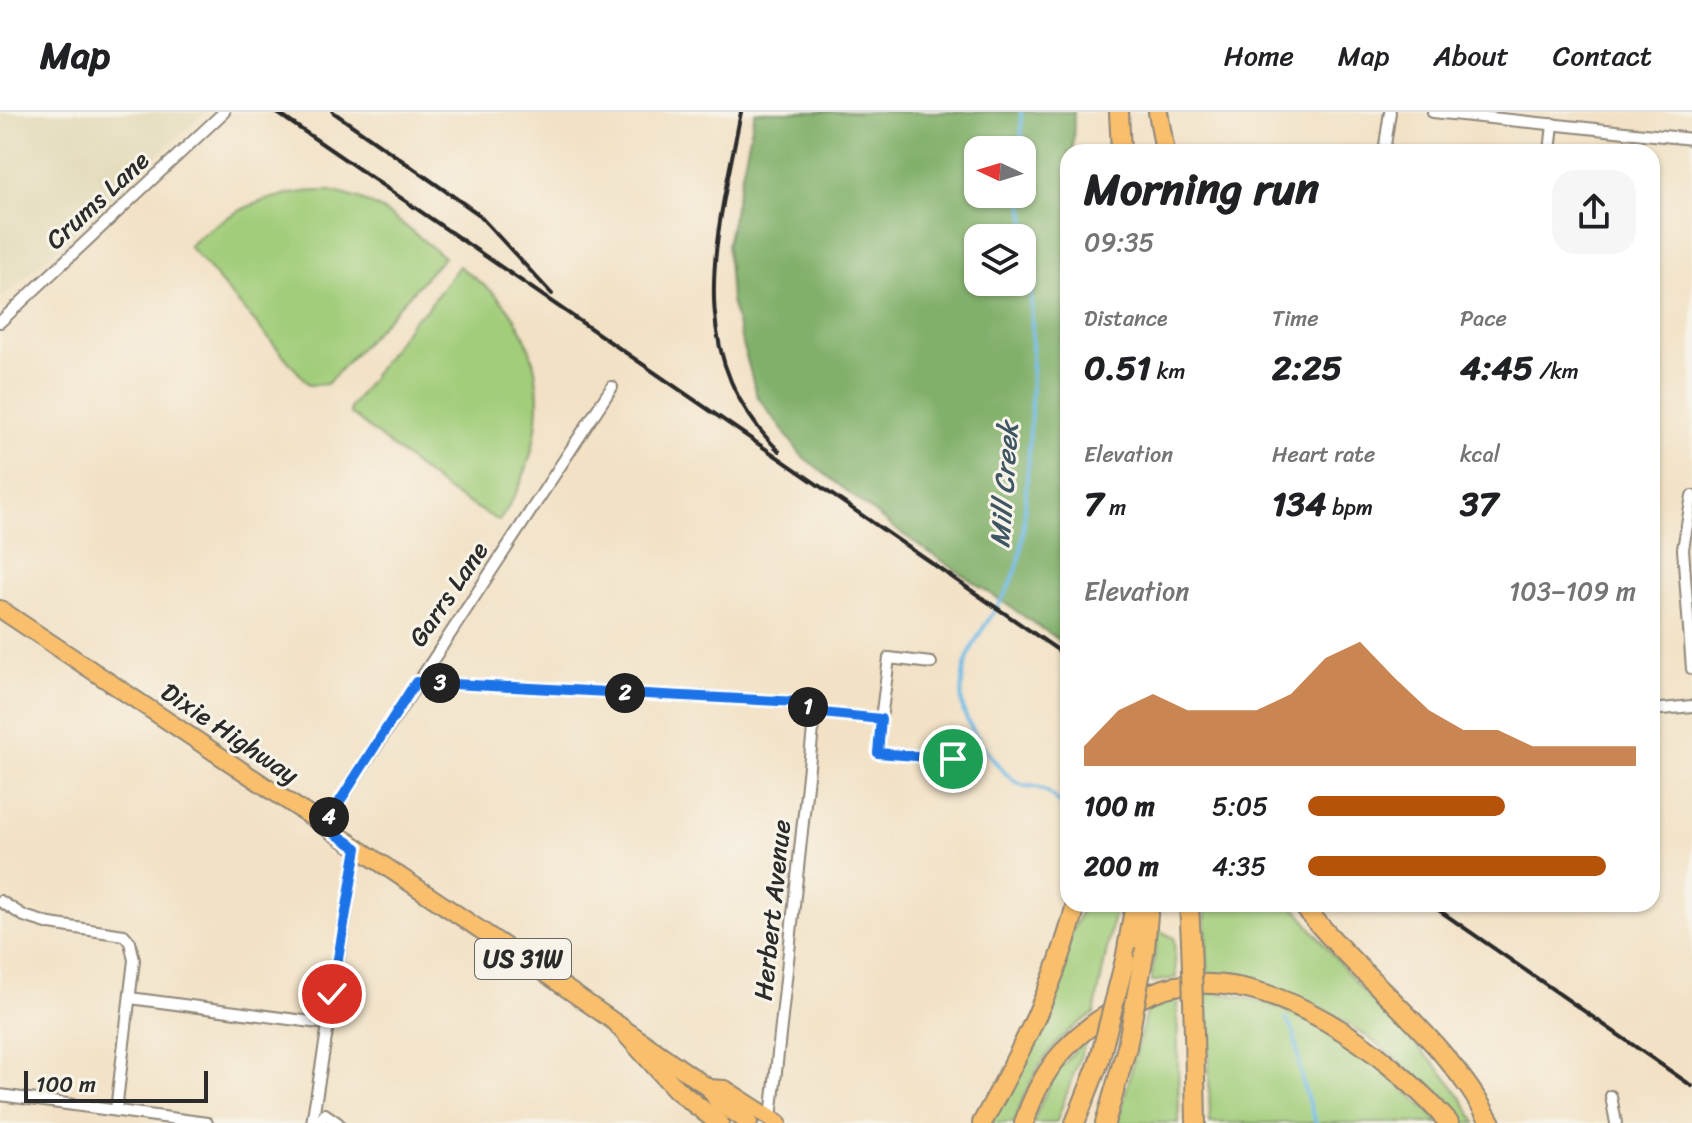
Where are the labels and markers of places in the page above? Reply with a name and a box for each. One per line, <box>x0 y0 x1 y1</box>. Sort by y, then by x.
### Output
pin: 3 <box>420 663 460 703</box>
pin: 2 <box>605 673 645 713</box>
pin: 1 <box>788 687 828 727</box>
pin <box>919 725 987 793</box>
pin: 4 <box>309 797 349 837</box>
pin <box>298 960 366 1028</box>

